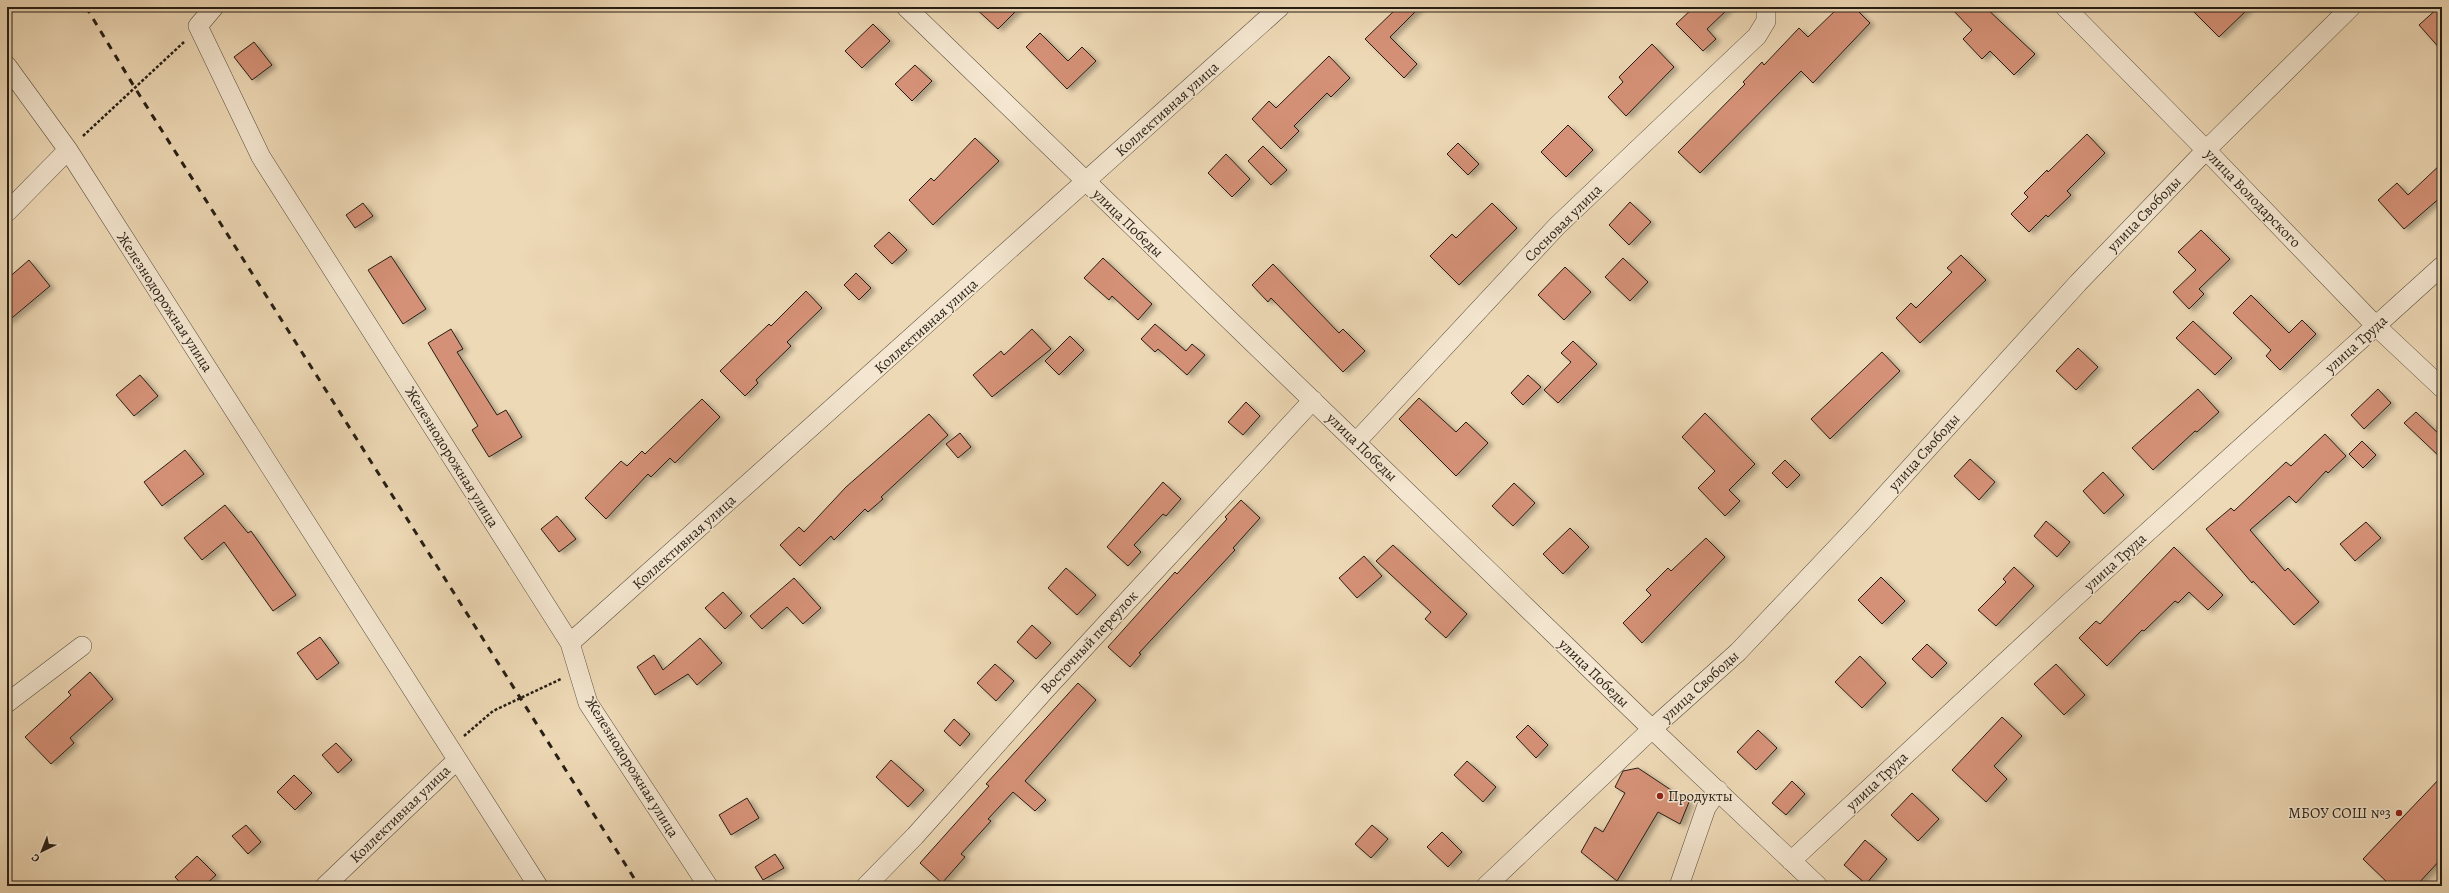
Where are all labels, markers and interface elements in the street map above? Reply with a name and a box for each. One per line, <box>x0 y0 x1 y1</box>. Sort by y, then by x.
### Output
street label: Коллективная улица <box>1111 57 1223 161</box>
street label: улица Володарского <box>2200 143 2305 252</box>
street label: улица Свободы <box>2102 172 2185 257</box>
street label: Сосновая улица <box>1520 180 1606 266</box>
street label: улица Победы <box>1087 183 1168 262</box>
street label: Железнодорожная улица <box>112 228 218 376</box>
street label: Коллективная улица <box>870 274 982 378</box>
street label: улица Труда <box>2320 311 2392 378</box>
street label: Железнодорожная улица <box>400 383 504 531</box>
street label: улица Победы <box>1321 407 1402 486</box>
street label: улица Свободы <box>1883 409 1964 496</box>
street label: Коллективная улица <box>628 490 740 594</box>
street label: улица Труда <box>2079 529 2151 596</box>
street label: Восточный переулок <box>1036 586 1142 698</box>
street label: улица Победы <box>1553 633 1634 712</box>
street label: улица Свободы <box>1656 646 1743 727</box>
street label: Железнодорожная улица <box>580 693 684 841</box>
street label: улица Труда <box>1841 747 1912 816</box>
street label: Коллективная улица <box>345 761 455 867</box>
place label: Продукты <box>1668 786 1733 806</box>
marker: Продукты <box>1655 791 1665 801</box>
place label: МБОУ СОШ №3 <box>2288 803 2391 823</box>
marker: МБОУ СОШ №3 <box>2394 808 2404 818</box>
north arrow <box>22 831 62 871</box>
text: С <box>28 850 43 866</box>

